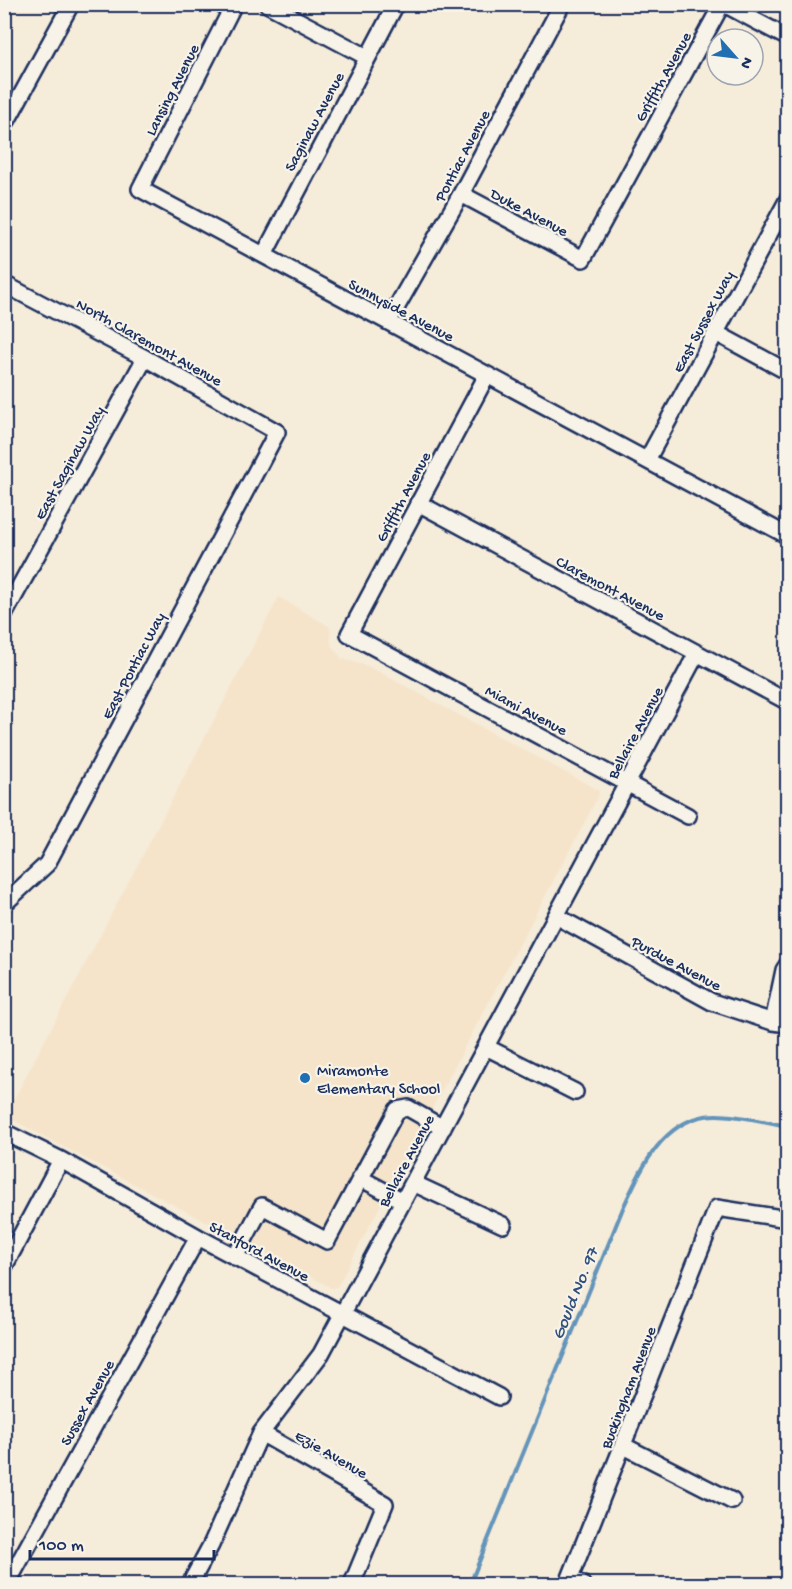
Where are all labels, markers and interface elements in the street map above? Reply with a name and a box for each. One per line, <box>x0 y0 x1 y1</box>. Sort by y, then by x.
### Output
north arrow <box>705 27 765 87</box>
street label: Griffith Avenue <box>633 29 698 126</box>
street label: Lansing Avenue <box>143 41 206 140</box>
text: N <box>734 53 756 72</box>
street label: Saginaw Avenue <box>282 69 351 176</box>
street label: Pontiac Avenue <box>432 107 497 207</box>
street label: Duke Avenue <box>485 185 571 243</box>
street label: East Sussex Way <box>670 268 740 377</box>
street label: Sunnyside Avenue <box>344 276 457 348</box>
street label: North Claremont Avenue <box>72 296 225 392</box>
street label: East Saginaw Way <box>32 403 110 524</box>
street label: Griffith Avenue <box>373 449 437 546</box>
street label: Claremont Avenue <box>552 553 668 627</box>
street label: East Pontiac Way <box>99 610 171 723</box>
street label: Miami Avenue <box>481 683 570 742</box>
street label: Bellaire Avenue <box>604 684 670 784</box>
street label: Purdue Avenue <box>626 933 724 997</box>
place label: Miramonte Elementary School <box>317 1063 440 1100</box>
marker: Miramonte Elementary School <box>298 1071 312 1085</box>
street label: Bellaire Avenue <box>375 1112 441 1212</box>
street label: Stanford Avenue <box>205 1219 312 1288</box>
water label: Gould No. 97 <box>548 1243 605 1343</box>
street label: Buckingham Avenue <box>598 1324 663 1453</box>
street label: Sussex Avenue <box>58 1357 121 1450</box>
street label: Ezie Avenue <box>291 1428 371 1485</box>
scale bar <box>30 1523 214 1561</box>
text: 100 m <box>38 1536 84 1557</box>

